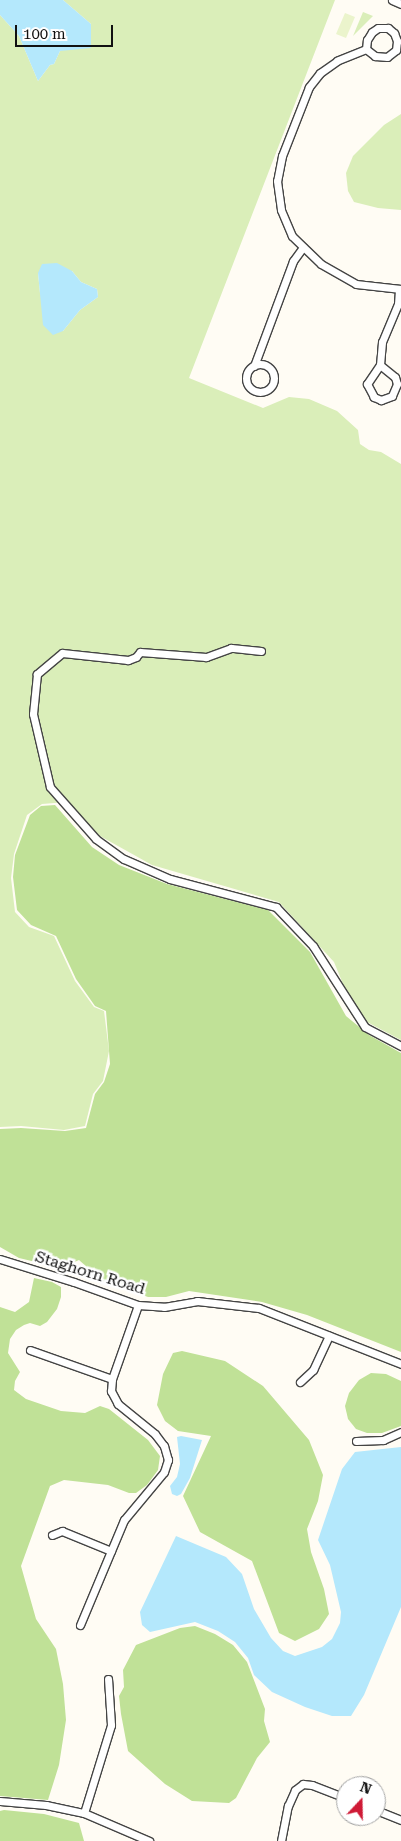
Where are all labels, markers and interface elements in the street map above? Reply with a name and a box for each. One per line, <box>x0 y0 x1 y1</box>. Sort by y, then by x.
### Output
scale bar <box>18 15 115 47</box>
text: 100 m <box>23 25 66 43</box>
street label: Staghorn Road <box>33 1247 147 1299</box>
north arrow <box>336 1776 386 1826</box>
text: N <box>358 1779 374 1797</box>

